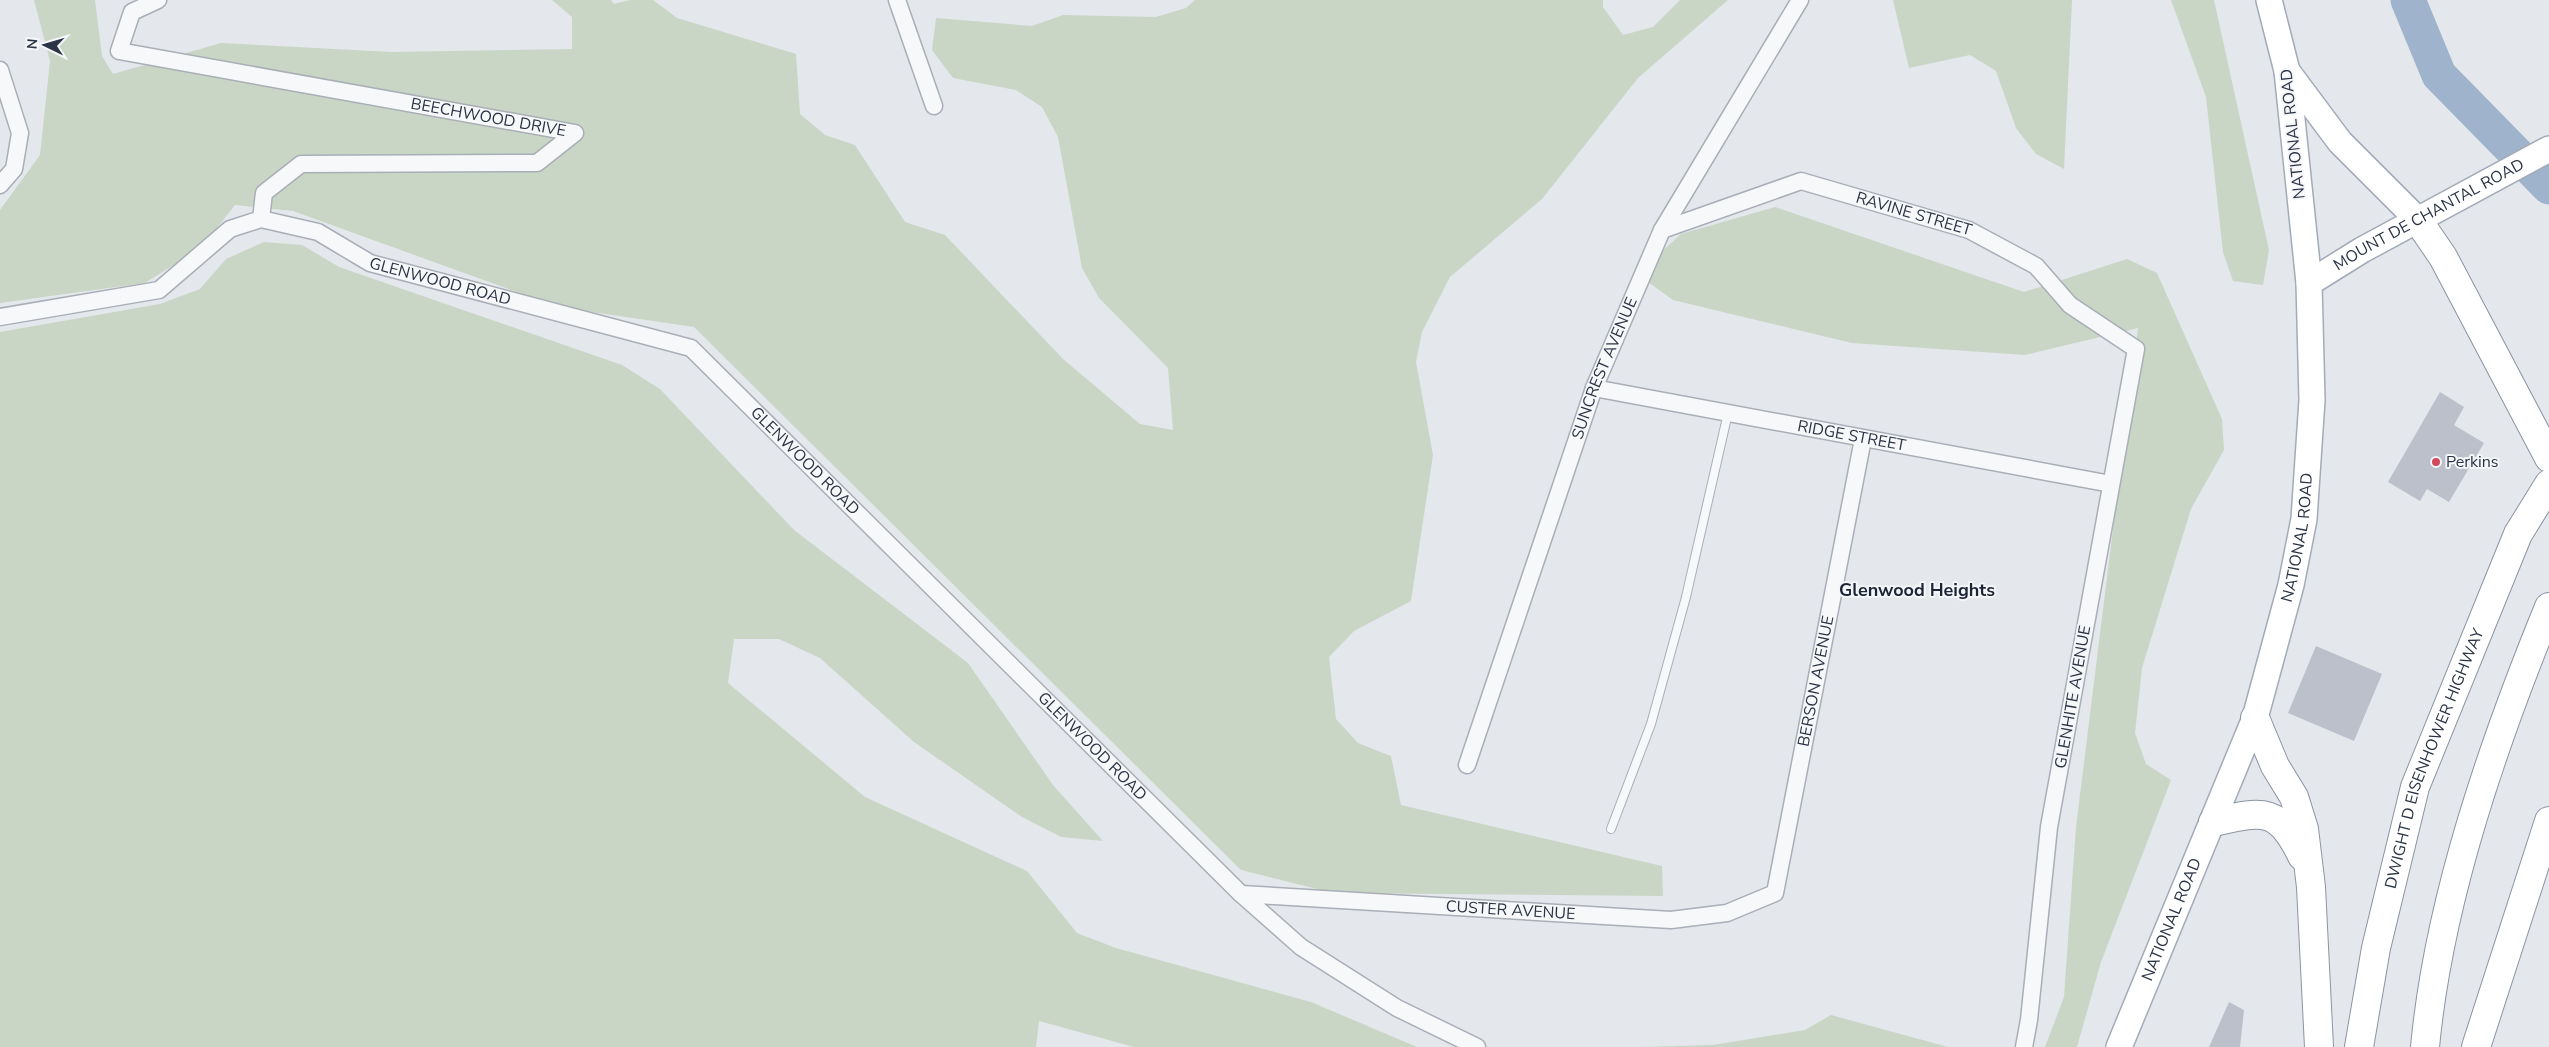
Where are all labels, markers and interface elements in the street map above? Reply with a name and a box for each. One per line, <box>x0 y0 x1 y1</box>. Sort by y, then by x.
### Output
north arrow <box>20 20 70 70</box>
text: N <box>23 38 42 50</box>
street label: NATIONAL ROAD <box>2275 68 2311 200</box>
street label: BEECHWOOD DRIVE <box>409 93 568 142</box>
street label: MOUNT DE CHANTAL ROAD <box>2329 154 2528 276</box>
street label: RAVINE STREET <box>1853 187 1975 241</box>
street label: GLENWOOD ROAD <box>367 252 513 311</box>
street label: SUNCREST AVENUE <box>1566 294 1643 442</box>
street label: GLENWOOD ROAD <box>745 402 864 520</box>
street label: RIDGE STREET <box>1796 415 1908 457</box>
place label: Perkins <box>2446 451 2499 473</box>
marker: Perkins <box>2430 456 2442 468</box>
street label: NATIONAL ROAD <box>2276 472 2318 605</box>
district label: Glenwood Heights <box>1839 578 1995 602</box>
street label: BERSON AVENUE <box>1793 614 1840 749</box>
street label: GLENHITE AVENUE <box>2050 624 2096 770</box>
street label: DWIGHT D EISENHOWER HIGHWAY <box>2380 625 2489 891</box>
street label: GLENWOOD ROAD <box>1033 687 1152 806</box>
street label: NATIONAL ROAD <box>2137 855 2207 984</box>
street label: CUSTER AVENUE <box>1445 895 1576 925</box>

